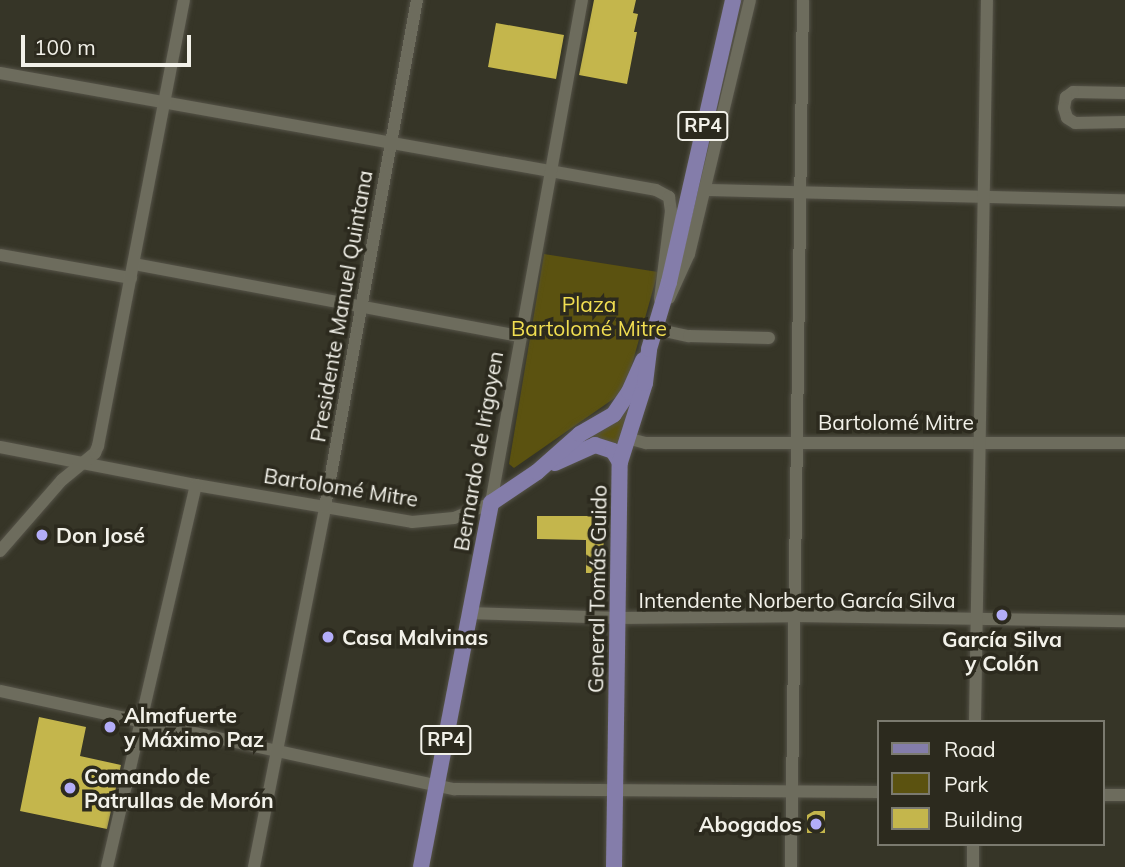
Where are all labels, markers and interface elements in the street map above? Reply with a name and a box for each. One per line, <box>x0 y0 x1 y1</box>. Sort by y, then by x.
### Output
scale bar <box>24 21 194 65</box>
text: 100 m <box>34 34 96 60</box>
road number: RP4 <box>677 110 729 142</box>
street label: Presidente Manuel Quintana <box>305 168 377 444</box>
park label: Plaza Bartolomé Mitre <box>511 291 667 341</box>
street label: Bernardo de Irigoyen <box>448 349 508 553</box>
street label: Bartolomé Mitre <box>818 409 974 435</box>
street label: Bartolomé Mitre <box>262 462 420 512</box>
street label: General Tomás Guido <box>583 485 611 693</box>
place label: Don José <box>56 522 145 548</box>
marker: Don José <box>34 527 50 543</box>
street label: Intendente Norberto García Silva <box>639 587 955 613</box>
marker: García Silva y Colón <box>994 607 1010 623</box>
place label: Casa Malvinas <box>342 624 488 650</box>
place label: García Silva y Colón <box>942 626 1062 676</box>
marker: Casa Malvinas <box>320 629 336 645</box>
place label: Almafuerte y Máximo Paz <box>124 702 264 752</box>
marker: Almafuerte y Máximo Paz <box>102 719 118 735</box>
legend <box>876 720 1104 846</box>
road number: RP4 <box>420 724 472 755</box>
text: Road <box>944 736 995 762</box>
place label: Comando de Patrullas de Morón <box>84 763 274 813</box>
text: Park <box>944 771 988 797</box>
marker: Comando de Patrullas de Morón <box>62 780 78 796</box>
text: Building <box>944 806 1023 832</box>
place label: Abogados <box>699 811 802 837</box>
marker: Abogados <box>808 816 824 832</box>

